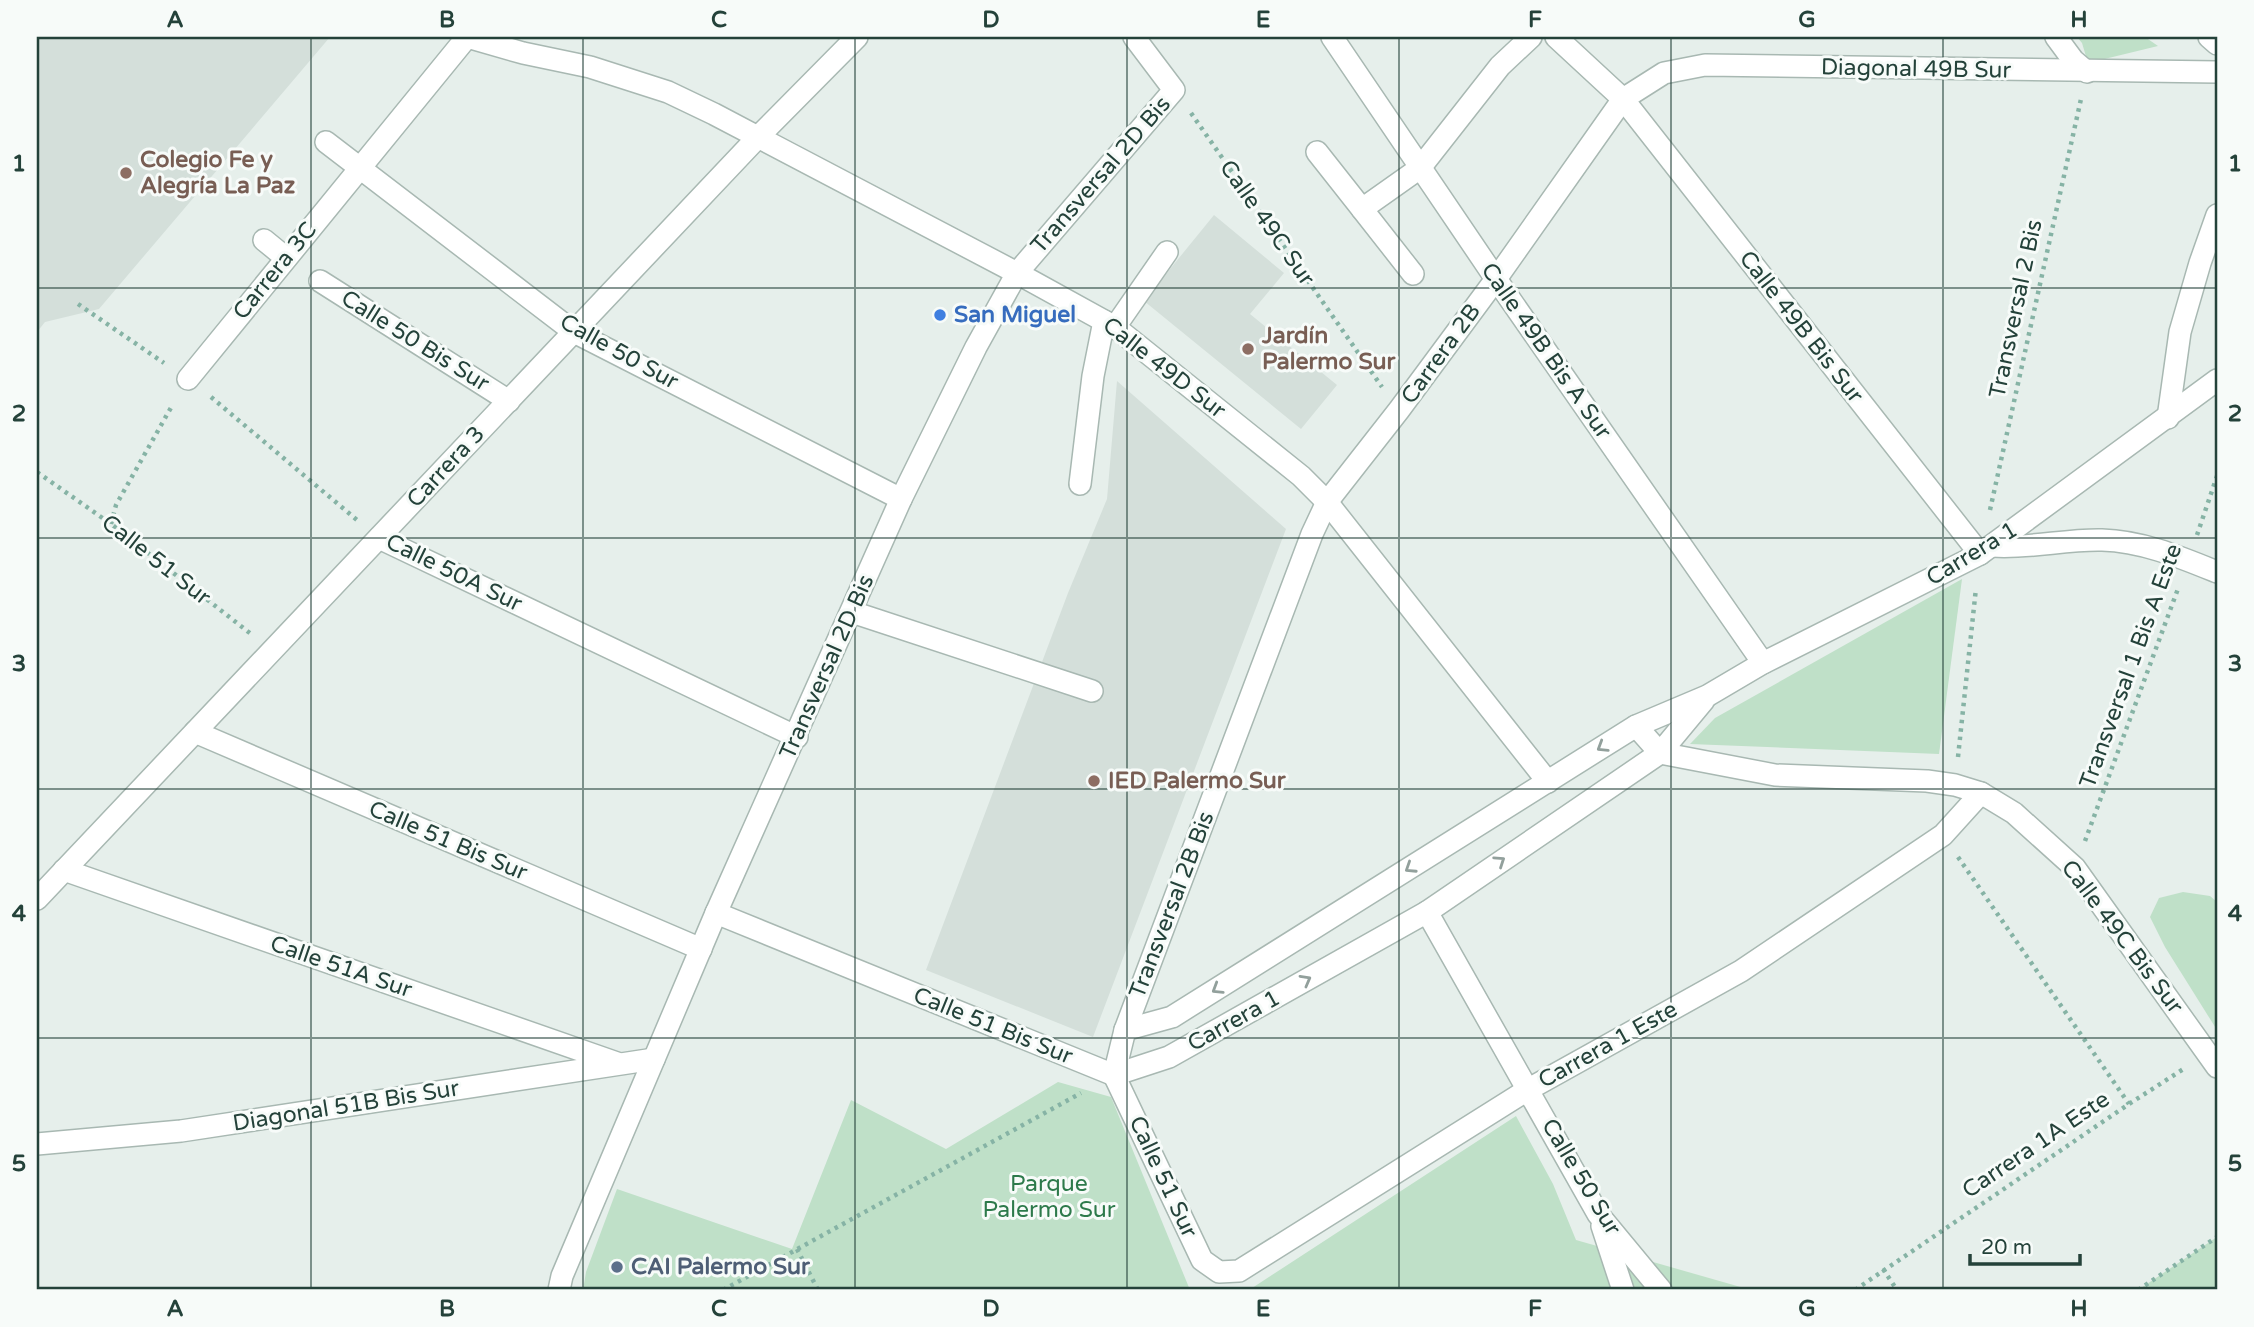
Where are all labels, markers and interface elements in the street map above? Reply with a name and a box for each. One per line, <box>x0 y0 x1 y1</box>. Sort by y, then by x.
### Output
text: A <box>166 6 184 34</box>
text: B <box>439 6 455 34</box>
text: C <box>711 6 727 34</box>
text: D <box>982 6 1000 34</box>
text: E <box>1256 6 1270 34</box>
text: F <box>1528 6 1542 34</box>
text: G <box>1798 6 1816 34</box>
text: H <box>2070 6 2088 34</box>
street label: Diagonal 49B Sur <box>1821 53 2012 85</box>
street label: Transversal 2D Bis <box>1025 91 1177 259</box>
place label: Colegio Fe y Alegría La Paz <box>140 146 295 200</box>
text: 1 <box>12 150 26 178</box>
text: 1 <box>2228 150 2242 178</box>
street label: Calle 49C Sur <box>1213 155 1321 291</box>
marker: Colegio Fe y Alegría La Paz <box>118 165 134 181</box>
street label: Carrera 3C <box>227 217 323 325</box>
street label: Transversal 2 Bis <box>1983 217 2049 401</box>
street label: Calle 49B Bis Sur <box>1733 245 1869 409</box>
street label: Calle 49B Bis A Sur <box>1475 258 1617 445</box>
street label: Calle 50 Bis Sur <box>336 284 494 398</box>
street label: Carrera 2B <box>1395 298 1487 410</box>
place label: San Miguel <box>954 301 1076 329</box>
marker: San Miguel <box>932 307 948 323</box>
street label: Calle 50 Sur <box>555 308 683 396</box>
street label: Calle 49D Sur <box>1097 311 1231 425</box>
place label: Jardín Palermo Sur <box>1261 322 1396 376</box>
marker: Jardín Palermo Sur <box>1240 341 1256 357</box>
text: 2 <box>12 400 26 428</box>
text: 2 <box>2228 400 2242 428</box>
street label: Carrera 3 <box>401 420 491 514</box>
street label: Calle 51 Sur <box>96 509 216 611</box>
street label: Carrera 1 <box>1921 516 2023 592</box>
street label: Calle 50A Sur <box>381 528 527 618</box>
street label: Transversal 1 Bis A Este <box>2074 540 2188 792</box>
street label: Transversal 2D Bis <box>774 570 880 764</box>
text: 3 <box>12 650 26 678</box>
text: 3 <box>2228 650 2242 678</box>
one-way arrow <box>1597 739 1610 752</box>
place label: IED Palermo Sur <box>1108 767 1287 795</box>
marker: IED Palermo Sur <box>1086 773 1102 789</box>
street label: Calle 51 Bis Sur <box>365 795 532 887</box>
street label: Transversal 2B Bis <box>1123 808 1221 1002</box>
street label: Calle 49C Bis Sur <box>2055 855 2189 1020</box>
one-way arrow <box>1493 857 1506 870</box>
one-way arrow <box>1404 860 1417 873</box>
text: 4 <box>12 900 27 928</box>
text: 4 <box>2228 900 2243 928</box>
street label: Calle 51A Sur <box>266 930 416 1004</box>
one-way arrow <box>1299 975 1312 988</box>
street label: Calle 51 Bis Sur <box>909 981 1077 1071</box>
one-way arrow <box>1212 981 1225 994</box>
street label: Carrera 1 <box>1183 984 1285 1058</box>
street label: Carrera 1 Este <box>1534 995 1682 1095</box>
street label: Diagonal 51B Bis Sur <box>231 1074 461 1138</box>
street label: Carrera 1A Este <box>1957 1085 2115 1205</box>
street label: Calle 51 Sur <box>1123 1112 1203 1242</box>
street label: Calle 50 Sur <box>1535 1114 1627 1241</box>
text: 5 <box>12 1150 26 1178</box>
text: 5 <box>2228 1150 2242 1178</box>
park label: Parque Palermo Sur <box>982 1170 1116 1224</box>
scale bar <box>1970 1222 2081 1266</box>
text: 20 m <box>1981 1235 2032 1260</box>
place label: CAI Palermo Sur <box>631 1253 811 1281</box>
marker: CAI Palermo Sur <box>609 1259 625 1275</box>
text: A <box>166 1295 184 1323</box>
text: B <box>439 1295 455 1323</box>
text: C <box>711 1295 727 1323</box>
text: D <box>982 1295 1000 1323</box>
text: E <box>1256 1295 1270 1323</box>
text: F <box>1528 1295 1542 1323</box>
text: G <box>1798 1295 1816 1323</box>
text: H <box>2070 1295 2088 1323</box>

